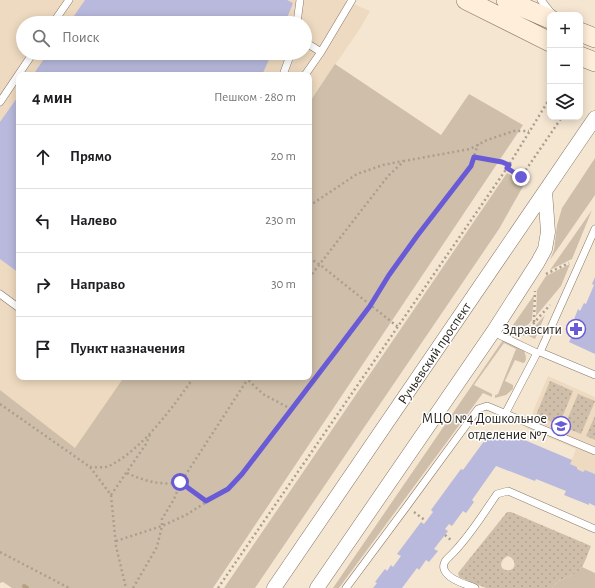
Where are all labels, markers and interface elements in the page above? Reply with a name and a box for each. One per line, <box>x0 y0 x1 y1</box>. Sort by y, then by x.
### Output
map controls <box>547 12 583 120</box>
button: + <box>547 12 583 48</box>
search box <box>16 16 312 60</box>
icon: search <box>30 27 52 49</box>
text: Поиск <box>62 30 100 45</box>
button: − <box>547 48 583 84</box>
button: layers <box>547 84 583 120</box>
text: 4 мин <box>32 89 72 106</box>
text: Пешком · 280 m <box>214 91 296 104</box>
icon: ahead <box>32 146 54 168</box>
text: Прямо <box>70 149 112 164</box>
text: 20 m <box>271 150 296 163</box>
route end <box>512 168 530 186</box>
icon: left <box>32 210 54 232</box>
text: Налево <box>70 213 117 228</box>
text: 230 m <box>265 214 296 227</box>
icon: right <box>32 274 54 296</box>
text: Направо <box>70 277 125 292</box>
text: 30 m <box>271 278 296 291</box>
street label: Ручьевский проспект <box>396 299 475 407</box>
pharmacy icon: Здравсити <box>565 318 587 340</box>
place label: Здравсити <box>503 323 562 337</box>
icon: arrive <box>32 338 54 360</box>
text: Пункт назначения <box>70 341 185 356</box>
place label: МЦО №4 Дошкольное отделение №7 <box>422 412 547 442</box>
school or university icon: МЦО №4 Дошкольное отделение №7 <box>550 415 572 437</box>
route start <box>171 473 189 491</box>

